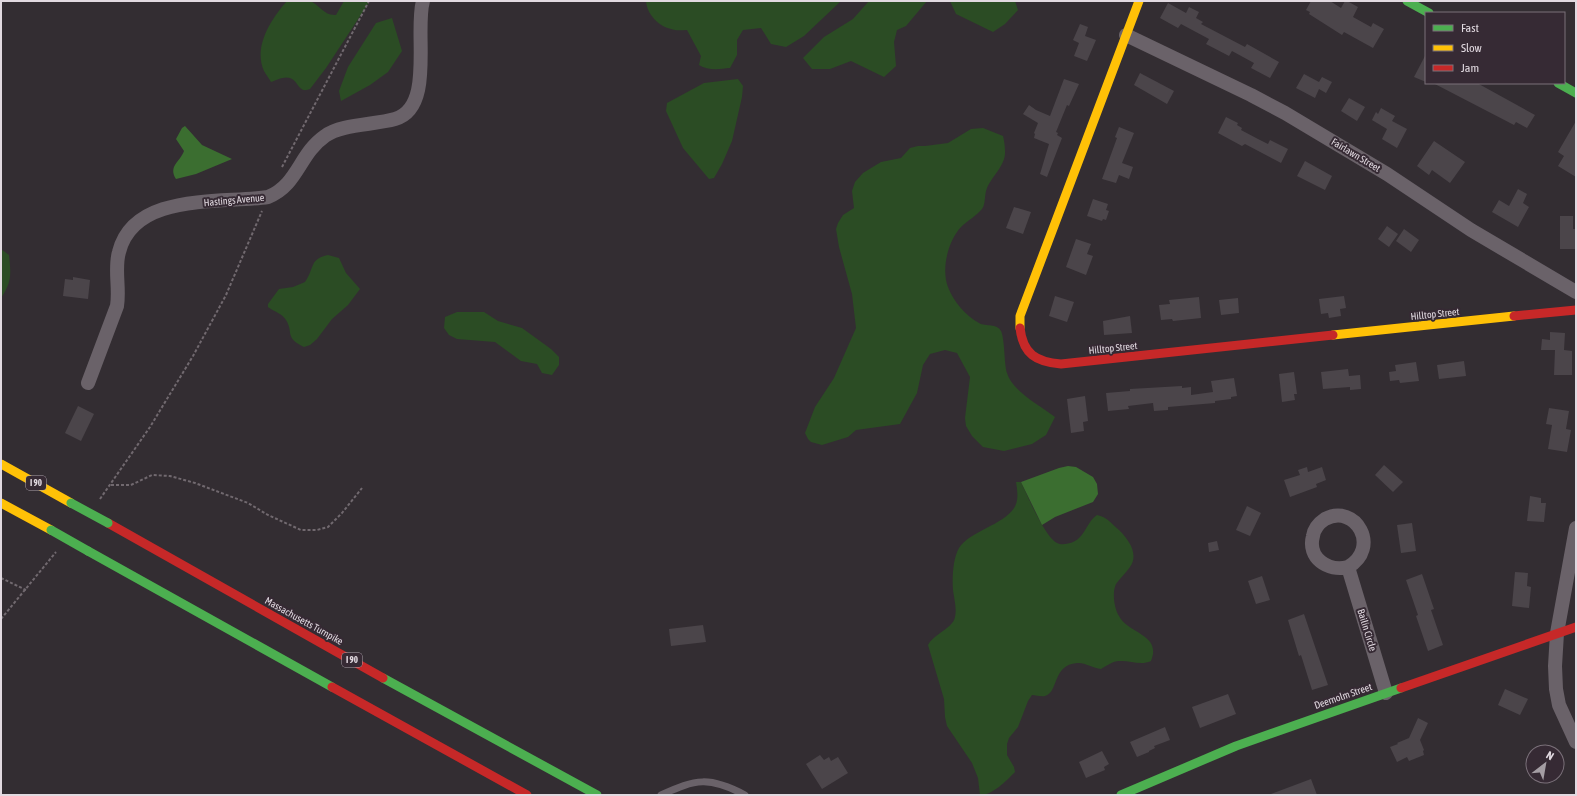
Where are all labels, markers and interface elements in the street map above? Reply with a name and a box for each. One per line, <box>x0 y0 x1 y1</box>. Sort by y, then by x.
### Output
legend <box>1425 12 1565 84</box>
text: Fast <box>1461 21 1479 35</box>
text: Slow <box>1461 41 1482 55</box>
text: Jam <box>1461 61 1479 75</box>
street label: Fairlawn Street <box>1330 136 1383 174</box>
street label: Hastings Avenue <box>203 192 265 208</box>
street label: Hilltop Street <box>1410 306 1460 322</box>
street label: Hilltop Street <box>1088 340 1138 356</box>
road number: I 90 <box>26 476 46 490</box>
street label: Massachusetts Turnpike <box>263 595 345 647</box>
street label: Bailin Circle <box>1355 608 1379 653</box>
road number: I 90 <box>342 653 362 667</box>
street label: Deernolm Street <box>1313 681 1373 711</box>
north arrow <box>1525 744 1565 784</box>
text: N <box>1544 749 1556 762</box>

